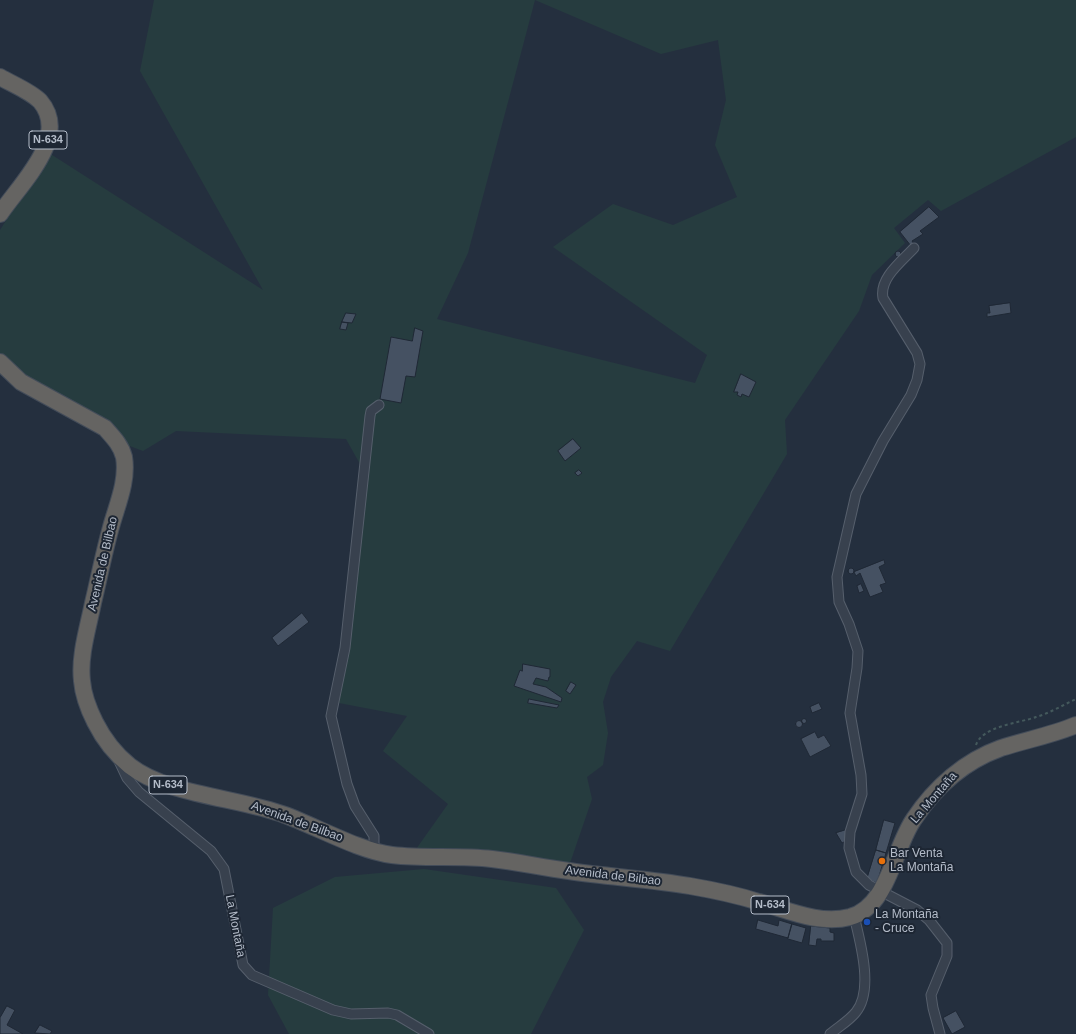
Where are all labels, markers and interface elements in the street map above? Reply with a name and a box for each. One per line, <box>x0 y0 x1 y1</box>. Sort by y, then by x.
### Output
road number: N-634 <box>29 131 67 149</box>
street label: Avenida de Bilbao <box>85 515 121 613</box>
street label: La Montaña <box>908 769 960 827</box>
road number: N-634 <box>149 776 187 794</box>
street label: Avenida de Bilbao <box>249 799 345 845</box>
place label: Bar Venta La Montaña <box>890 847 953 875</box>
marker: Bar Venta La Montaña <box>877 856 887 866</box>
street label: Avenida de Bilbao <box>564 863 662 889</box>
street label: La Montaña <box>222 894 248 958</box>
road number: N-634 <box>751 896 789 914</box>
place label: La Montaña - Cruce <box>875 908 938 936</box>
marker: La Montaña - Cruce <box>862 917 872 927</box>

